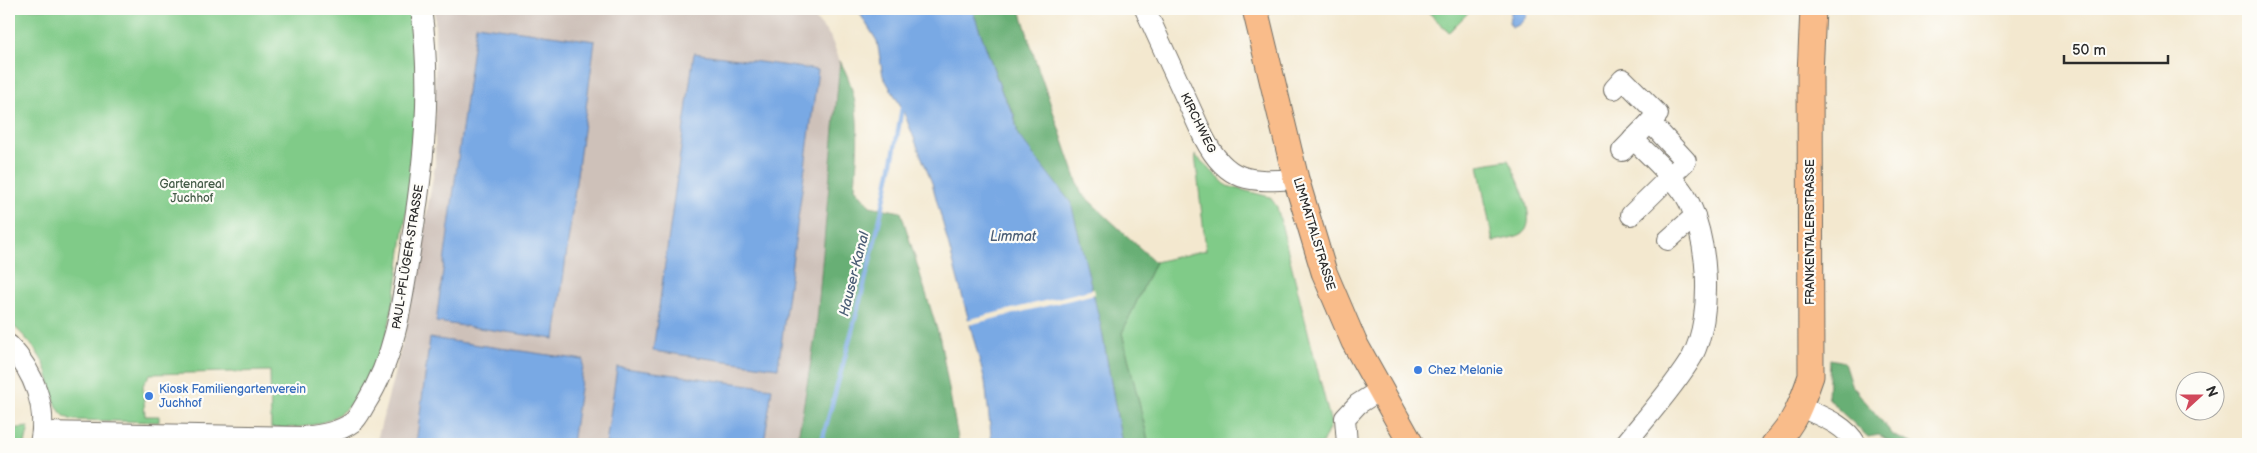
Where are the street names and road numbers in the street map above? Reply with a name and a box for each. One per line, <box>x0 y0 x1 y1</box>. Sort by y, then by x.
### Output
street label: KIRCHWEG <box>1177 90 1219 156</box>
street label: FRANKENTALERSTRASSE <box>1803 159 1818 305</box>
street label: LIMMATTALSTRASSE <box>1290 176 1338 292</box>
street label: PAUL-PFLÜGER-STRASSE <box>388 183 427 330</box>

